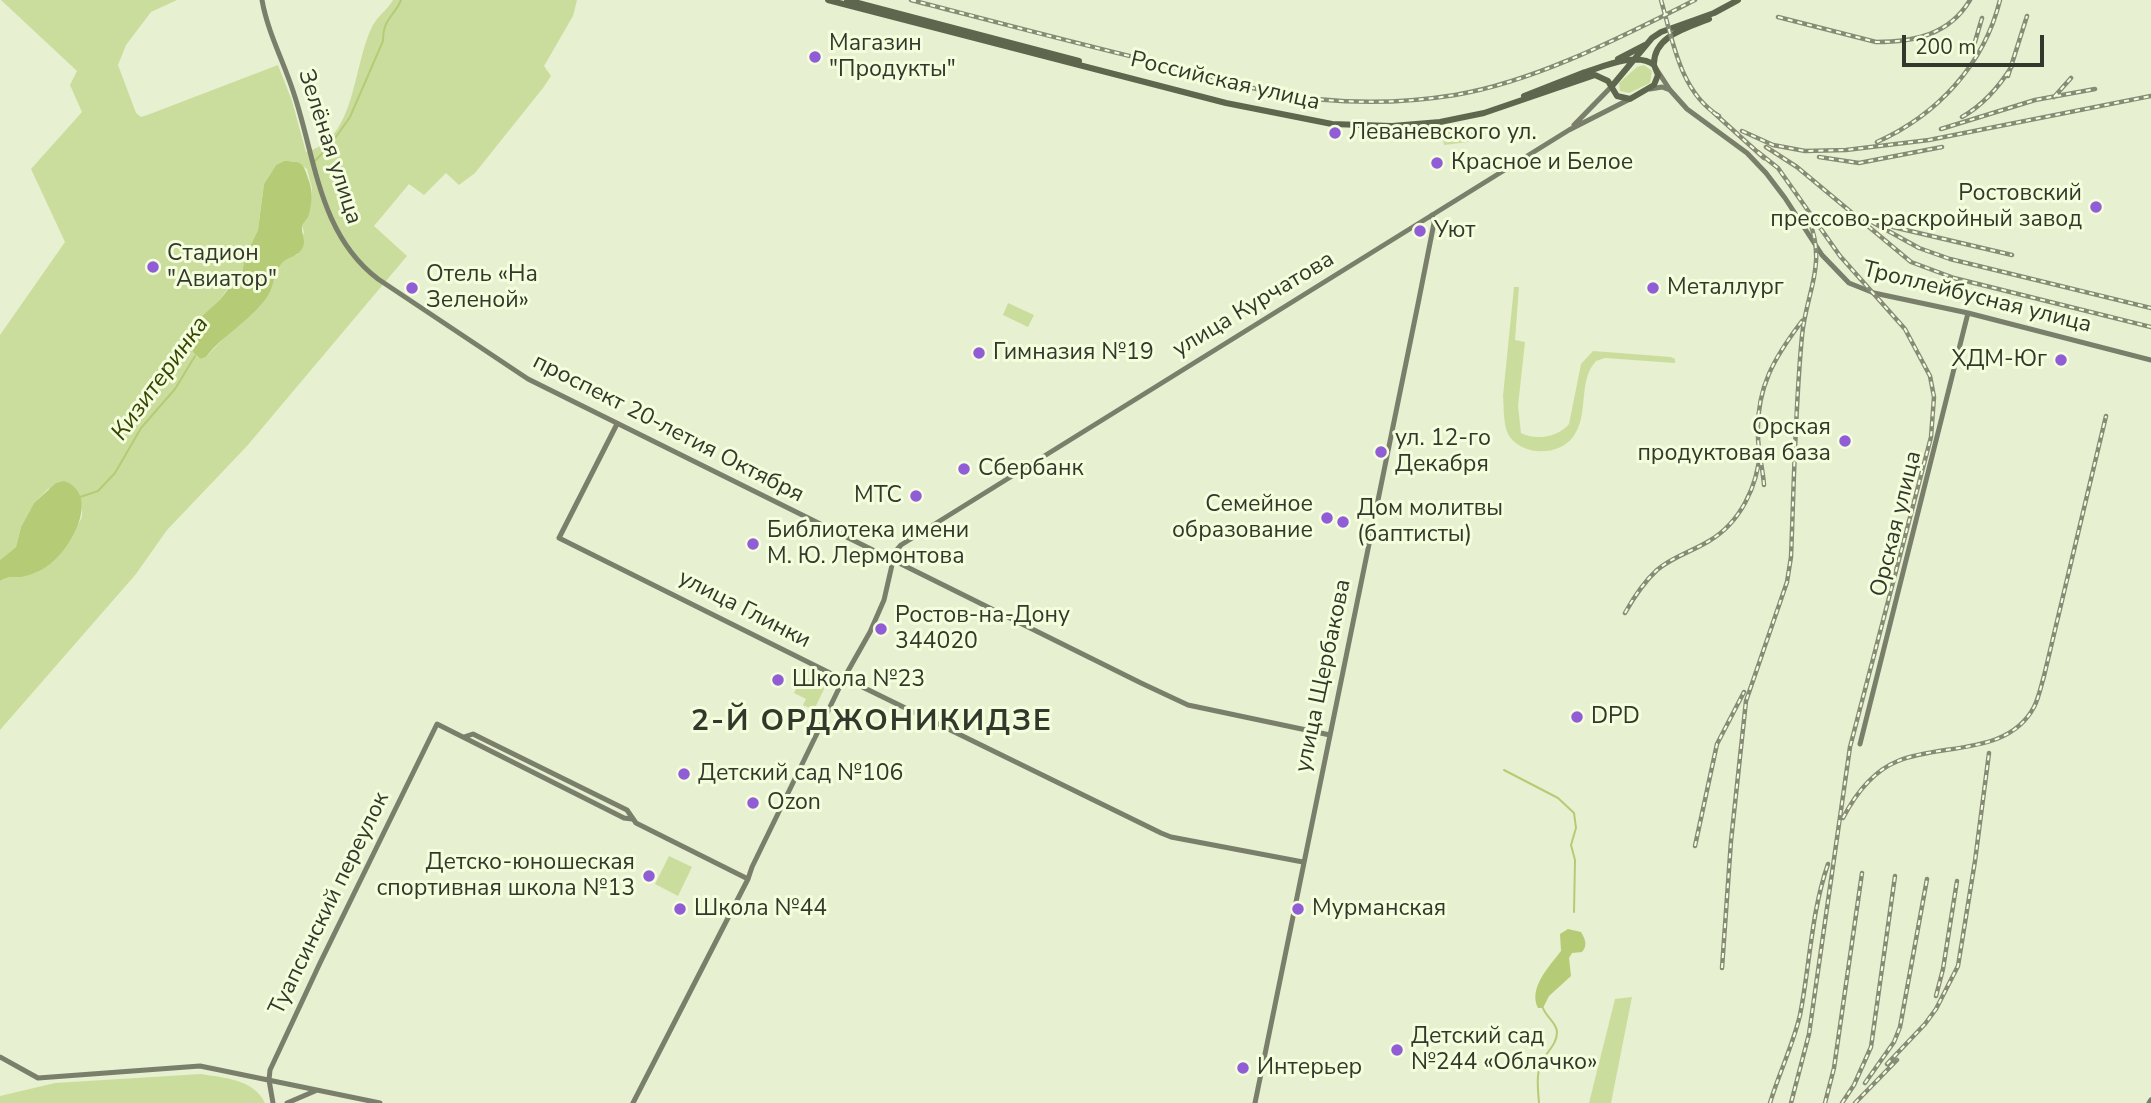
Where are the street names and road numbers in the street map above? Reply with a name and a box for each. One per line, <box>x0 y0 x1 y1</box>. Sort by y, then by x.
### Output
street label: Российская улица <box>1128 47 1322 117</box>
street label: Зелёная улица <box>291 66 367 228</box>
street label: улица Курчатова <box>1168 246 1340 364</box>
street label: Троллейбусная улица <box>1860 256 2094 340</box>
street label: проспект 20-летия Октября <box>528 348 808 510</box>
street label: Орская улица <box>1866 448 1928 600</box>
street label: улица Глинки <box>673 565 815 655</box>
street label: улица Щербакова <box>1290 577 1358 775</box>
street label: Туапсинский переулок <box>264 788 396 1020</box>

